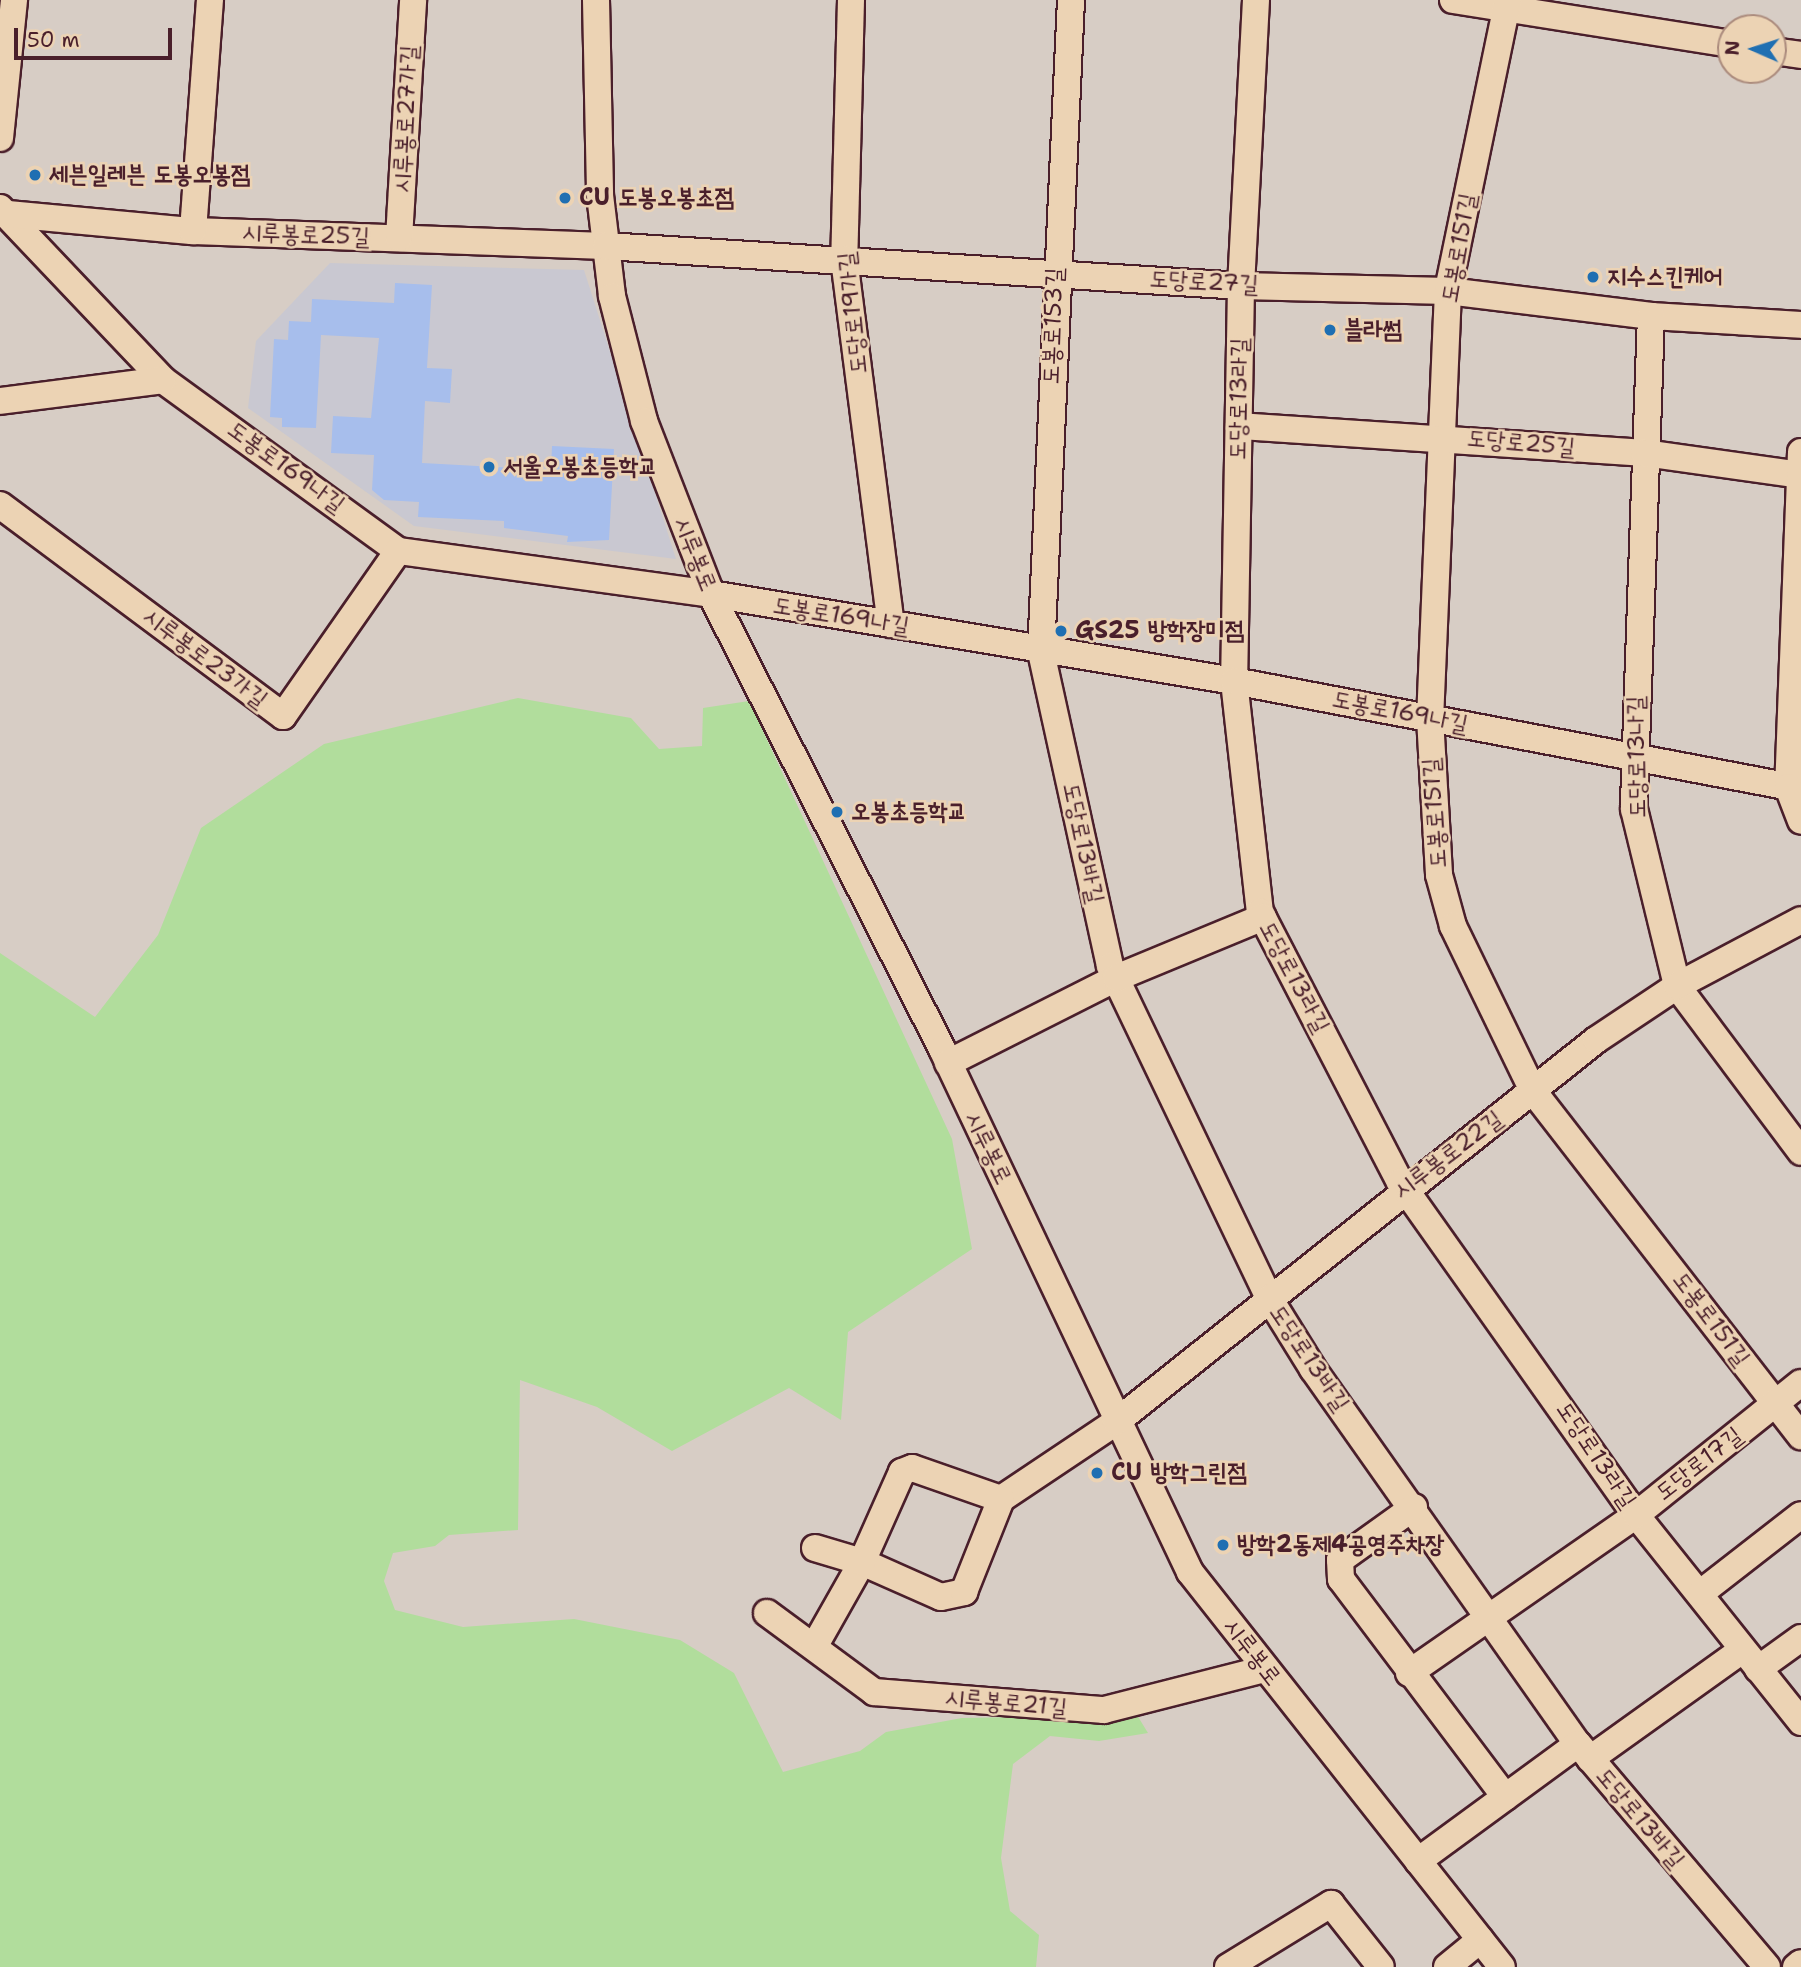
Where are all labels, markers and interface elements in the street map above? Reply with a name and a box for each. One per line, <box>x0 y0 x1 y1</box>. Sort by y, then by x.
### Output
scale bar <box>18 14 175 58</box>
north arrow <box>1717 14 1787 84</box>
text: 50 m <box>27 26 80 54</box>
text: N <box>1720 40 1745 56</box>
street label: 시루봉로27가길 <box>388 44 424 194</box>
place label: 세븐일레븐 도봉오봉점 <box>49 161 250 189</box>
marker: 세븐일레븐 도봉오봉점 <box>27 167 43 183</box>
place label: CU 도봉오봉초점 <box>579 184 734 212</box>
marker: CU 도봉오봉초점 <box>557 190 573 206</box>
street label: 도봉로151길 <box>1435 191 1483 305</box>
street label: 시루봉로25길 <box>242 218 370 252</box>
street label: 도당로19가길 <box>832 251 874 375</box>
place label: 지수스킨케어 <box>1607 263 1723 291</box>
street label: 도당로27길 <box>1149 265 1259 299</box>
street label: 도봉로153길 <box>1037 267 1069 385</box>
marker: 지수스킨케어 <box>1585 269 1601 285</box>
place label: 블라썸 <box>1344 316 1402 344</box>
marker: 블라썸 <box>1322 322 1338 338</box>
street label: 도당로13라길 <box>1224 338 1254 460</box>
street label: 도봉로169나길 <box>222 415 350 519</box>
street label: 도당로25길 <box>1466 424 1576 462</box>
place label: 서울오봉초등학교 <box>503 453 658 481</box>
marker: 서울오봉초등학교 <box>481 459 497 475</box>
street label: 시루봉로 <box>667 513 723 595</box>
street label: 도봉로169나길 <box>771 591 911 641</box>
street label: 시루봉로23가길 <box>137 602 273 714</box>
place label: GS25 방학장미점 <box>1075 617 1244 645</box>
marker: GS25 방학장미점 <box>1053 623 1069 639</box>
street label: 도봉로169나길 <box>1330 685 1470 739</box>
street label: 도당로13나길 <box>1622 696 1652 818</box>
street label: 도봉로151길 <box>1417 757 1453 869</box>
street label: 도당로13바길 <box>1056 780 1110 906</box>
place label: 오봉초등학교 <box>851 798 967 826</box>
marker: 오봉초등학교 <box>829 804 845 820</box>
street label: 도당로13라길 <box>1253 916 1335 1038</box>
street label: 시루봉로22길 <box>1388 1105 1508 1205</box>
street label: 시루봉로 <box>958 1107 1018 1189</box>
street label: 도봉로151길 <box>1666 1266 1756 1372</box>
street label: 도당로13바길 <box>1263 1299 1355 1417</box>
street label: 도당로13라길 <box>1550 1396 1642 1514</box>
street label: 도당로17길 <box>1650 1421 1748 1507</box>
place label: CU 방학그린점 <box>1111 1459 1247 1487</box>
marker: CU 방학그린점 <box>1089 1465 1105 1481</box>
place label: 방학2동제4공영주차장 <box>1237 1531 1444 1559</box>
marker: 방학2동제4공영주차장 <box>1215 1537 1231 1553</box>
street label: 시루봉로 <box>1217 1613 1287 1691</box>
street label: 시루봉로21길 <box>944 1683 1068 1723</box>
street label: 도당로13바길 <box>1590 1762 1690 1874</box>

